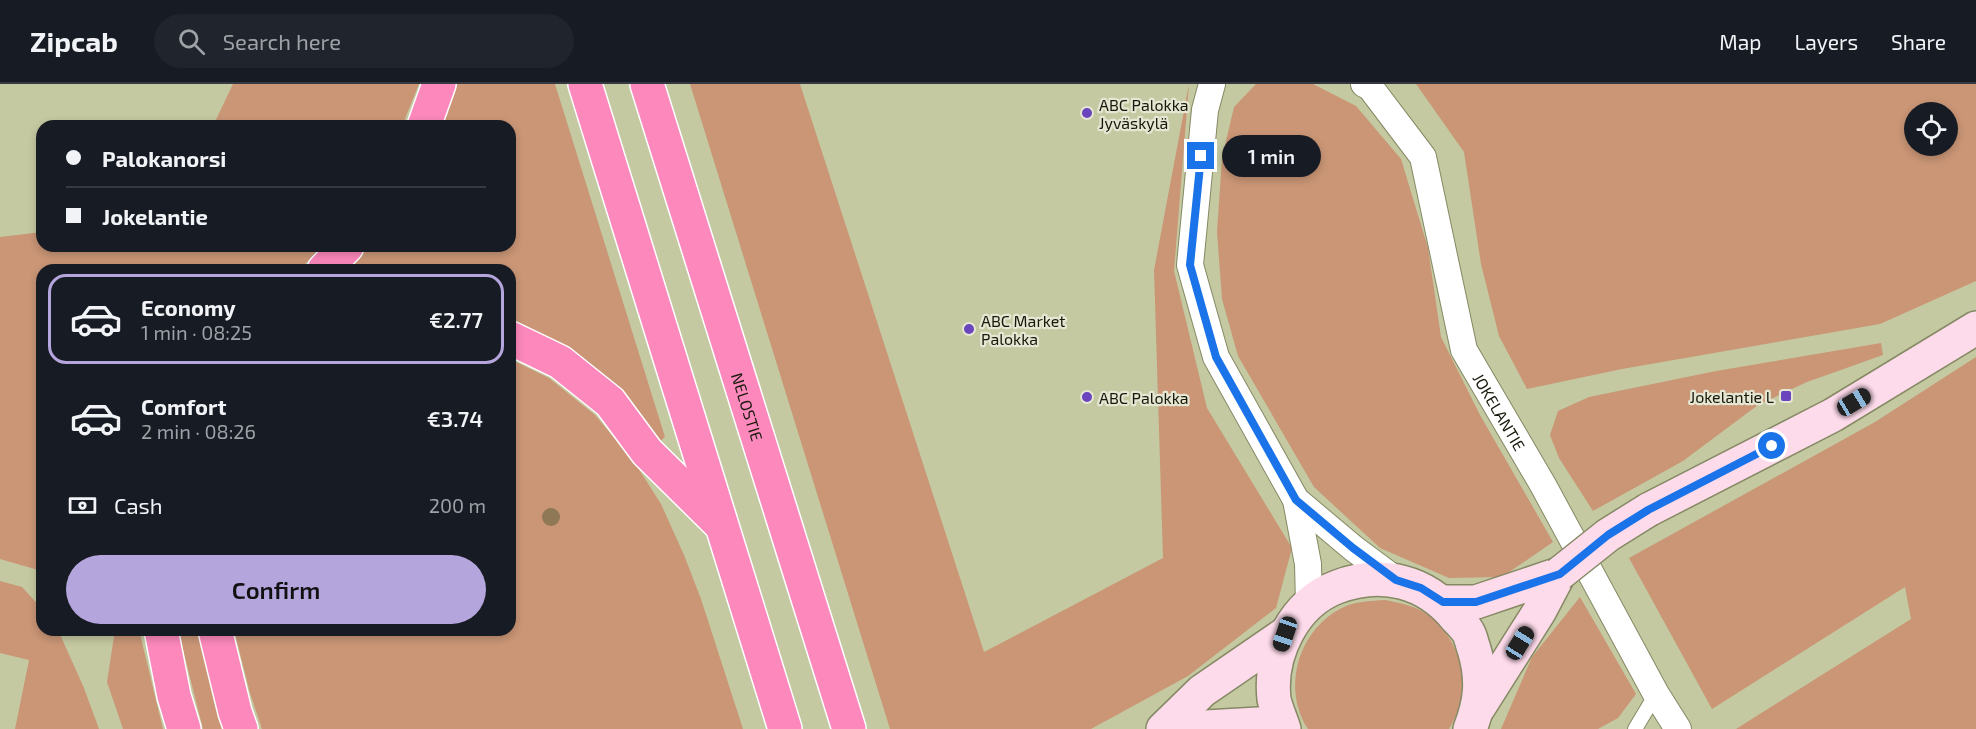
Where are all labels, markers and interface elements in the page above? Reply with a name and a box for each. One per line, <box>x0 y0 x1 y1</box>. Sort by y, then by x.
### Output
search box <box>154 14 574 68</box>
text: Zipcab <box>30 24 118 58</box>
icon: search <box>175 25 208 58</box>
text: Search here <box>223 28 341 54</box>
text: Map <box>1719 29 1761 54</box>
text: Layers <box>1794 29 1858 54</box>
text: Share <box>1891 29 1946 54</box>
place label: ABC Palokka Jyväskylä <box>1099 95 1189 132</box>
map controls <box>1904 102 1958 156</box>
button: locate <box>1904 102 1958 156</box>
marker: ABC Palokka Jyväskylä <box>1080 106 1094 120</box>
callout: 1 min <box>1222 135 1321 177</box>
route end <box>1187 142 1214 169</box>
text: 1 min <box>1248 144 1295 168</box>
text: Palokanorsi <box>102 145 226 171</box>
text: Jokelantie <box>102 203 208 229</box>
icon: car <box>69 292 123 346</box>
text: Economy <box>141 294 236 320</box>
text: €2.77 <box>429 306 483 332</box>
place label: ABC Market Palokka <box>981 311 1065 348</box>
text: 1 min · 08:25 <box>141 320 252 344</box>
marker: ABC Market Palokka <box>962 322 976 336</box>
street label: JOKELANTIE <box>1470 369 1530 454</box>
street label: NELOSTIE <box>728 370 768 443</box>
car <box>1834 385 1874 419</box>
place label: Jokelantie L <box>1690 387 1774 406</box>
place label: ABC Palokka <box>1099 388 1189 407</box>
marker: Jokelantie L <box>1779 389 1793 403</box>
marker: ABC Palokka <box>1080 390 1094 404</box>
icon: car <box>69 391 123 445</box>
text: Comfort <box>141 393 226 419</box>
text: €3.74 <box>427 405 483 431</box>
text: 2 min · 08:26 <box>141 419 256 443</box>
route start <box>1758 432 1785 459</box>
icon: cash <box>66 489 99 522</box>
text: Cash <box>114 492 163 518</box>
text: 200 m <box>429 493 486 517</box>
button: Confirm <box>66 555 486 624</box>
car <box>1271 614 1299 654</box>
car <box>1503 623 1537 663</box>

